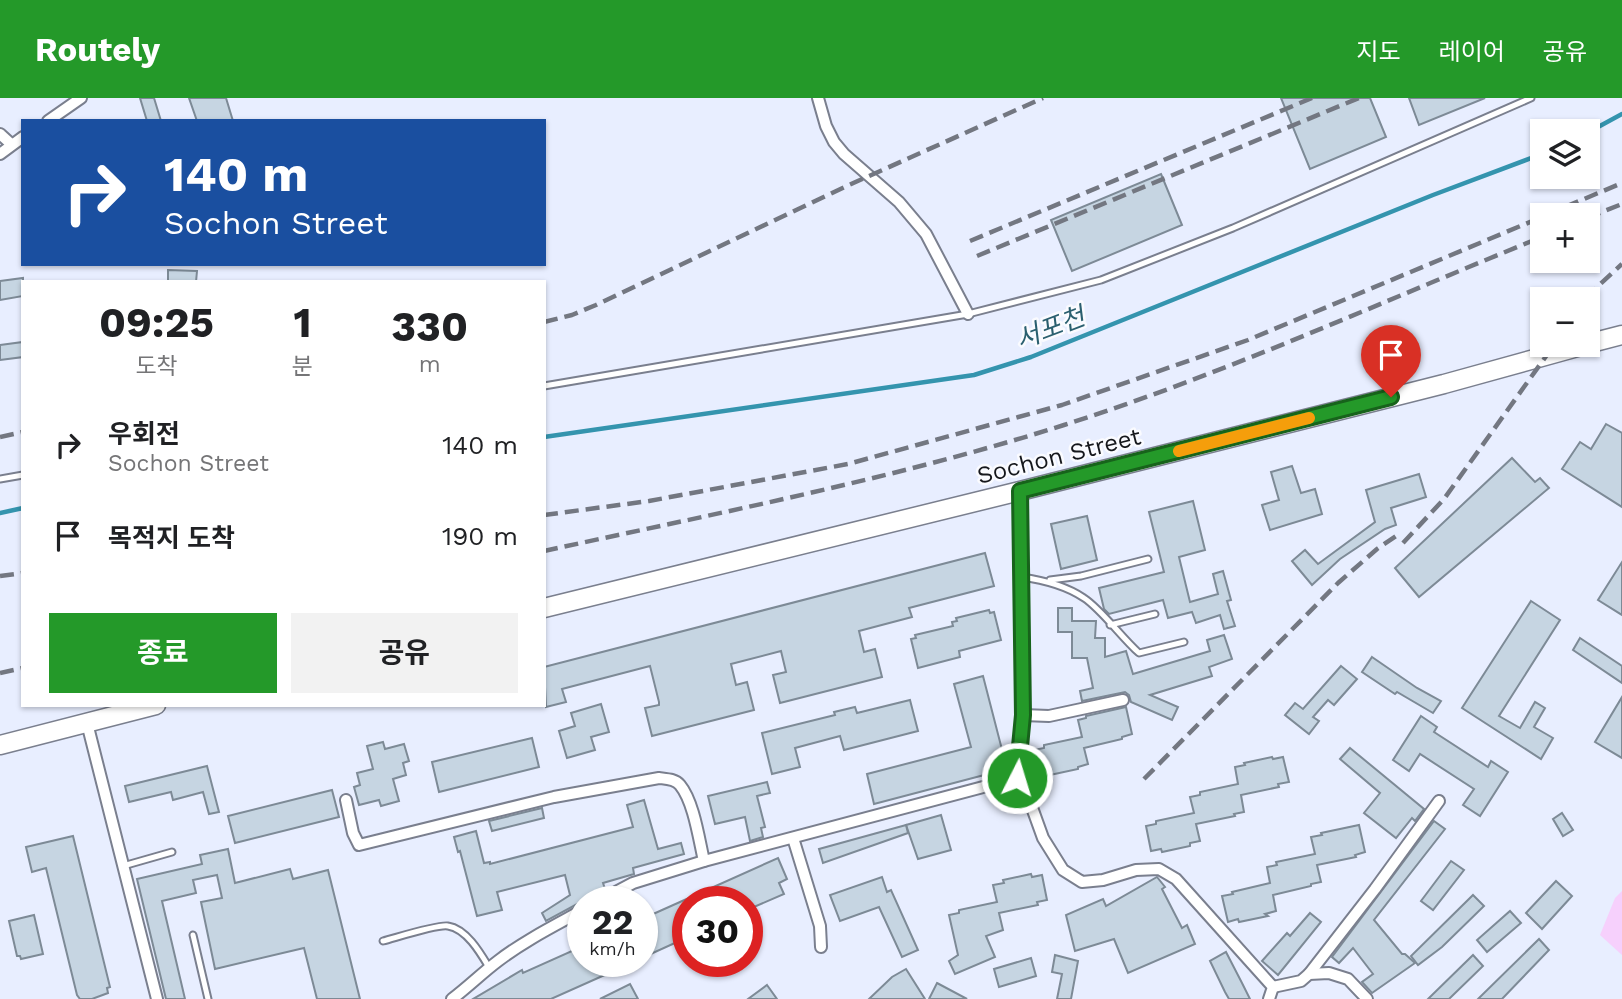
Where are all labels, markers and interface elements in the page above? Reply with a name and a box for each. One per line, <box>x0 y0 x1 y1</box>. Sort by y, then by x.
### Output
text: Routely <box>35 30 160 69</box>
text: 지도 <box>1356 38 1401 66</box>
text: 레이어 <box>1439 38 1505 66</box>
text: 공유 <box>1543 38 1587 66</box>
map controls <box>1530 119 1600 357</box>
button: layers <box>1530 119 1600 189</box>
text: 140 m <box>164 145 308 203</box>
icon: right <box>49 147 140 238</box>
button: + <box>1530 203 1600 273</box>
text: Sochon Street <box>164 204 388 242</box>
button: − <box>1530 287 1600 357</box>
text: 09:25 <box>99 298 214 347</box>
text: 1 <box>294 298 312 347</box>
water label: 서포천 <box>1011 300 1092 355</box>
text: 330 <box>391 302 468 351</box>
pin <box>1361 325 1421 397</box>
icon: arrive <box>1372 336 1410 374</box>
text: m <box>419 351 441 378</box>
text: 도착 <box>135 353 178 380</box>
text: 분 <box>292 353 313 380</box>
text: 우회전 <box>108 419 180 449</box>
street label: Sochon Street <box>974 422 1144 490</box>
icon: right <box>49 426 87 464</box>
text: 140 m <box>442 430 518 460</box>
text: Sochon Street <box>108 450 269 477</box>
icon: arrive <box>49 517 87 555</box>
text: 190 m <box>442 521 518 551</box>
text: 목적지 도착 <box>108 523 235 553</box>
button: 종료 <box>49 613 277 693</box>
button: 공유 <box>291 613 518 693</box>
position arrow <box>980 741 1054 815</box>
speed limit sign: 30 <box>672 886 763 977</box>
text: 22 <box>592 901 633 943</box>
text: km/h <box>589 938 636 959</box>

